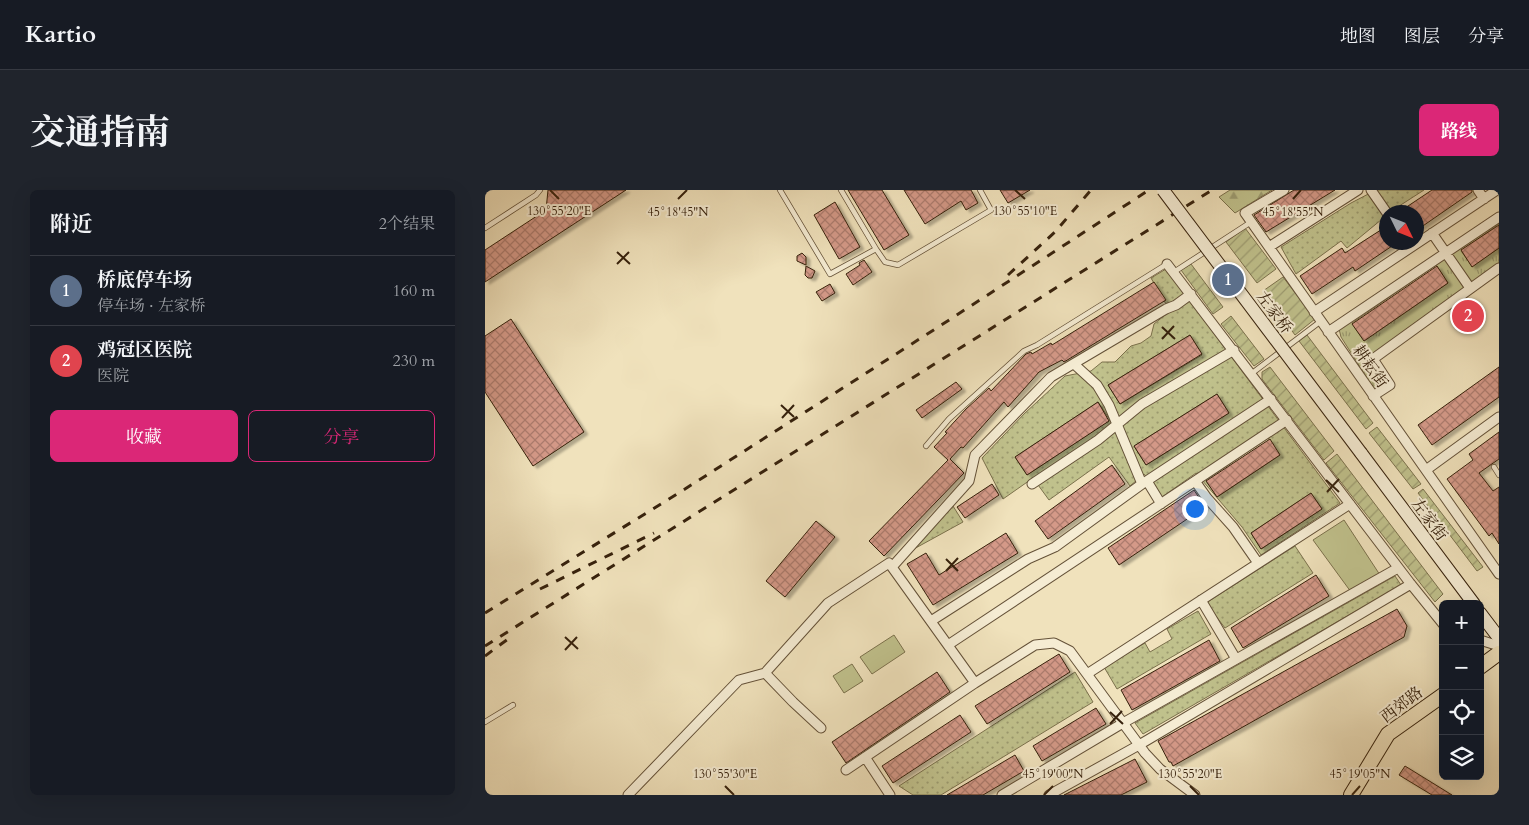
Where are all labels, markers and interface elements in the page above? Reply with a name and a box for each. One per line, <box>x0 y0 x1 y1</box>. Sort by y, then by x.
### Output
text: Kartio <box>25 18 96 51</box>
text: 地图 <box>1340 24 1376 49</box>
text: 图层 <box>1404 24 1440 49</box>
text: 分享 <box>1468 24 1504 49</box>
button: 路线 <box>1419 104 1499 156</box>
text: 交通指南 <box>30 109 170 157</box>
text: 130°55'20"E <box>527 203 591 219</box>
text: 130°55'10"E <box>993 203 1057 219</box>
text: 45°18'45"N <box>648 204 709 220</box>
text: 45°18'55"N <box>1263 204 1324 220</box>
north arrow <box>1379 205 1424 250</box>
text: 附近 <box>50 210 92 239</box>
text: 2个结果 <box>379 213 435 235</box>
pin: 1 <box>1212 261 1244 299</box>
text: 桥底停车场 <box>97 267 192 293</box>
text: 1 <box>62 280 70 302</box>
text: 160 m <box>393 280 435 302</box>
street label: 左家桥 <box>1251 287 1297 338</box>
text: 停车场 · 左家桥 <box>97 295 206 317</box>
pin: 2 <box>1452 297 1484 335</box>
text: 鸡冠区医院 <box>97 337 192 363</box>
street label: 耕耘街 <box>1347 341 1393 393</box>
text: 2 <box>62 350 70 372</box>
text: 230 m <box>393 350 435 372</box>
text: 医院 <box>97 365 129 387</box>
button: 收藏 <box>50 410 238 462</box>
button: 分享 <box>248 410 435 462</box>
street label: 左家街 <box>1406 494 1452 545</box>
your location <box>1182 496 1208 522</box>
map controls <box>1439 600 1484 780</box>
button: + <box>1439 600 1484 645</box>
button: − <box>1439 645 1484 690</box>
street label: 西郊路 <box>1376 682 1427 728</box>
button: locate <box>1439 690 1484 735</box>
button: layers <box>1439 735 1484 780</box>
text: 130°55'30"E <box>693 766 757 782</box>
text: 45°19'00"N <box>1023 766 1084 782</box>
text: 130°55'20"E <box>1158 766 1222 782</box>
text: 45°19'05"N <box>1330 766 1391 782</box>

